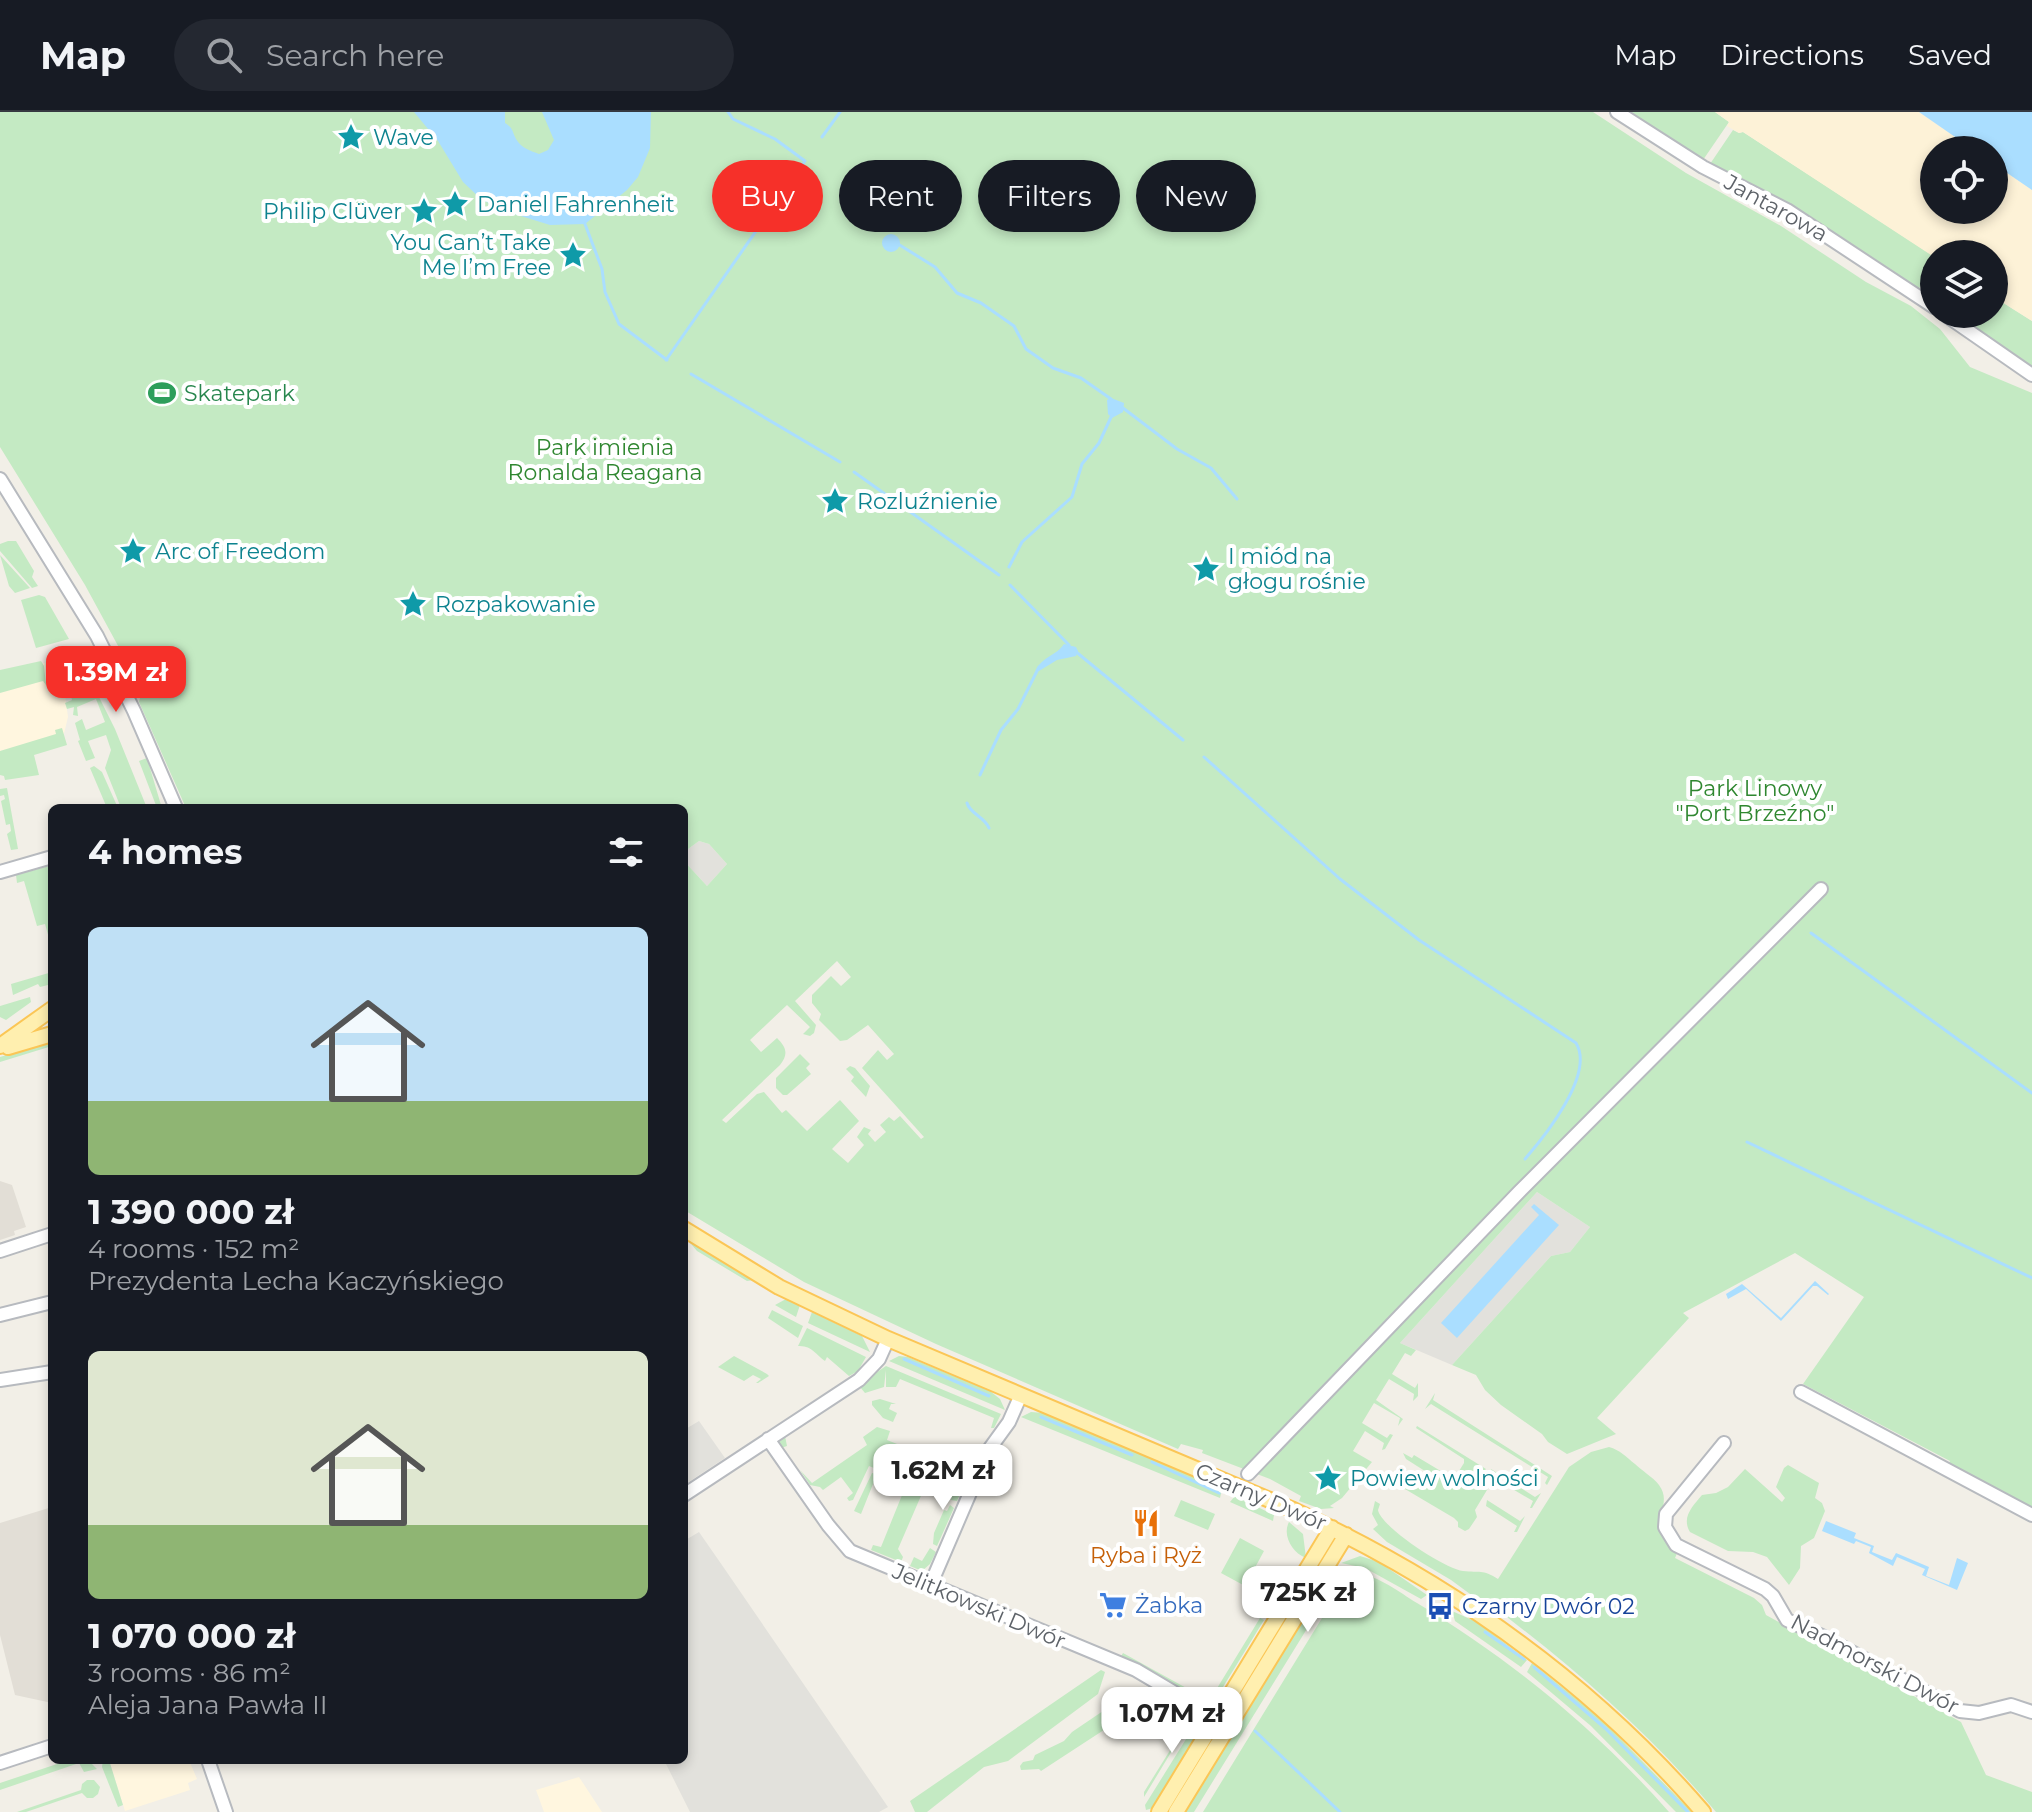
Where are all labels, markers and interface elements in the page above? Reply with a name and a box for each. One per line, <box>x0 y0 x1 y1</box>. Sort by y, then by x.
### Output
search box <box>174 19 734 91</box>
text: Map <box>40 32 126 79</box>
icon: search <box>202 33 246 77</box>
text: Search here <box>266 37 444 74</box>
text: Map <box>1614 38 1676 72</box>
text: Directions <box>1720 38 1864 72</box>
text: Saved <box>1908 38 1992 72</box>
place icon: Wave <box>336 122 366 152</box>
place label: Wave <box>373 124 434 151</box>
map controls <box>1920 136 2008 328</box>
button: locate <box>1920 136 2008 224</box>
chip: Buy <box>712 160 823 232</box>
chip: Rent <box>839 160 962 232</box>
chip: Filters <box>978 160 1120 232</box>
chip: New <box>1136 160 1256 232</box>
street label: Jantarowa <box>1719 168 1833 248</box>
place icon: Daniel Fahrenheit <box>440 189 470 219</box>
place label: Daniel Fahrenheit <box>477 191 675 218</box>
place icon: Philip Clüver <box>409 196 439 226</box>
place label: Philip Clüver <box>263 198 402 225</box>
place label: You Can’t Take Me I’m Free <box>391 229 551 281</box>
place icon: You Can’t Take Me I’m Free <box>558 240 588 270</box>
button: layers <box>1920 240 2008 328</box>
sports icon: Skatepark <box>147 378 177 408</box>
place label: Skatepark <box>184 380 296 407</box>
park label: Park imienia Ronalda Reagana <box>508 434 702 486</box>
place icon: Rozluźnienie <box>820 486 850 516</box>
place label: Rozluźnienie <box>857 488 998 515</box>
place icon: Arc of Freedom <box>118 536 148 566</box>
place label: Arc of Freedom <box>155 538 325 565</box>
place label: I miód na głogu rośnie <box>1228 543 1366 595</box>
place icon: I miód na głogu rośnie <box>1191 554 1221 584</box>
place icon: Rozpakowanie <box>398 589 428 619</box>
place label: Rozpakowanie <box>435 591 596 618</box>
pin: 1.39M zł <box>33 646 199 714</box>
text: 1.39M zł <box>64 656 168 688</box>
park label: Park Linowy "Port Brzeźno" <box>1676 775 1834 827</box>
icon: filters <box>604 830 648 874</box>
text: 4 homes <box>88 831 242 873</box>
icon: home <box>296 979 440 1123</box>
text: 1 390 000 zł <box>88 1191 294 1233</box>
text: 4 rooms · 152 m² <box>88 1233 299 1265</box>
text: Prezydenta Lecha Kaczyńskiego <box>88 1265 504 1297</box>
icon: home <box>296 1403 440 1547</box>
pin: 1.62M zł <box>860 1444 1026 1512</box>
text: 1.62M zł <box>891 1454 995 1486</box>
street label: Czarny Dwór <box>1191 1457 1331 1537</box>
place icon: Powiew wolności <box>1313 1463 1343 1493</box>
place label: Powiew wolności <box>1350 1465 1539 1492</box>
restaurant icon: Ryba i Ryż <box>1131 1508 1161 1538</box>
place label: Ryba i Ryż <box>1090 1542 1202 1569</box>
street label: Jelitkowski Dwór <box>887 1557 1070 1655</box>
pin: 725K zł <box>1234 1566 1382 1634</box>
text: 725K zł <box>1260 1576 1356 1608</box>
supermarket icon: Żabka <box>1098 1590 1128 1620</box>
bus stop icon: Czarny Dwór 02 <box>1425 1591 1455 1621</box>
place label: Żabka <box>1135 1592 1203 1619</box>
place label: Czarny Dwór 02 <box>1462 1593 1635 1620</box>
street label: Nadmorski Dwór <box>1786 1608 1964 1720</box>
text: 1 070 000 zł <box>88 1615 295 1657</box>
text: 3 rooms · 86 m² <box>88 1657 291 1689</box>
pin: 1.07M zł <box>1089 1687 1255 1755</box>
text: Aleja Jana Pawła II <box>88 1689 328 1721</box>
text: 1.07M zł <box>1119 1697 1225 1729</box>

